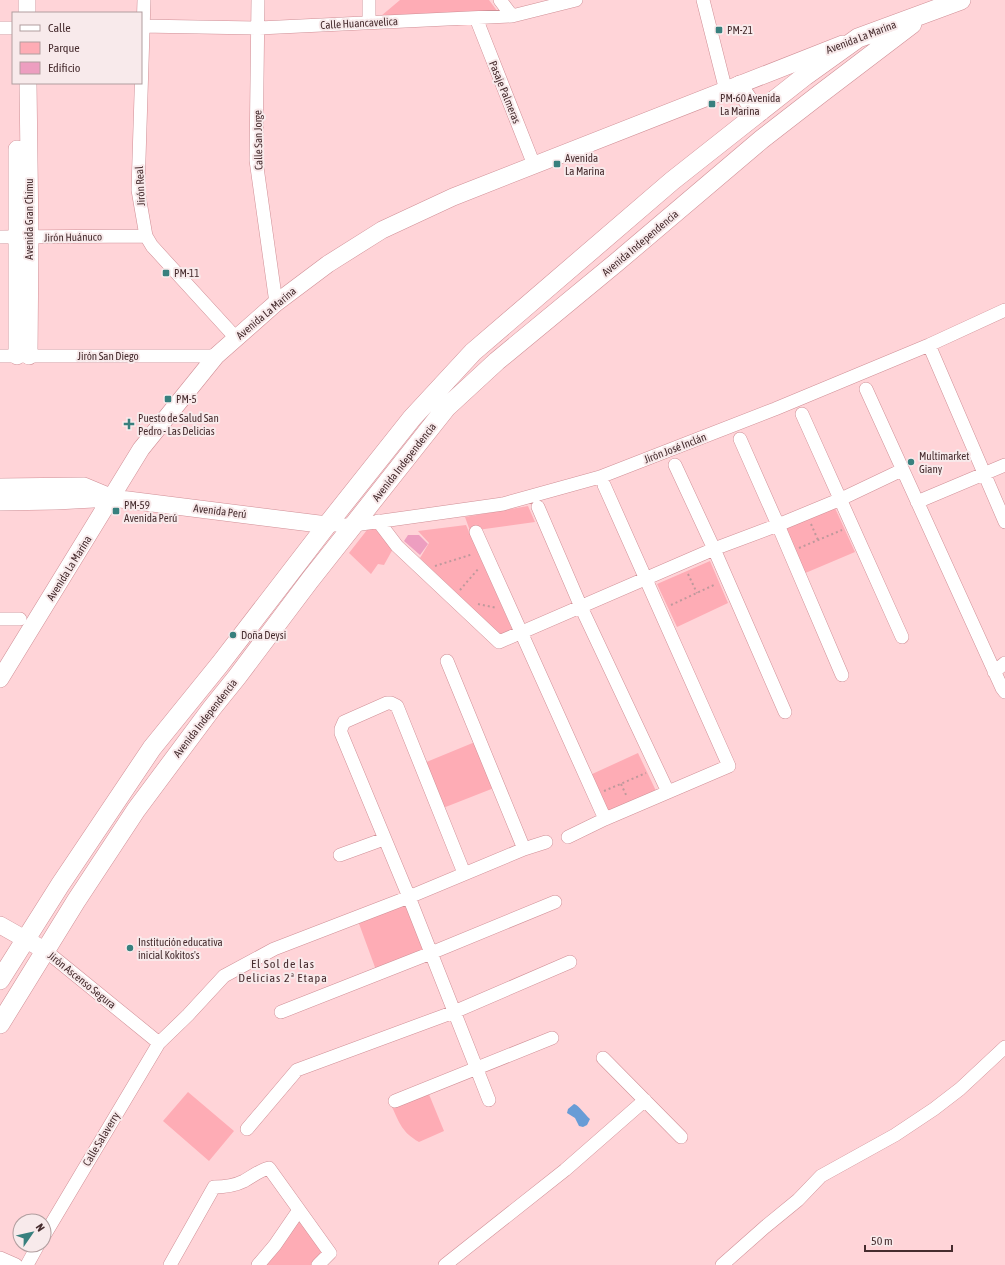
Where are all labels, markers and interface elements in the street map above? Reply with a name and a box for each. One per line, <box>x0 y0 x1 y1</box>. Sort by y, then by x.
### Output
legend <box>12 12 142 84</box>
street label: Calle Huancavelica <box>320 15 398 31</box>
street label: Avenida La Marina <box>824 18 898 56</box>
text: Calle <box>48 21 71 35</box>
place label: PM-21 <box>727 24 753 36</box>
marker: PM-21 <box>714 25 724 35</box>
text: Parque <box>48 41 80 55</box>
street label: Pasaje Palmeras <box>487 59 523 125</box>
text: Edificio <box>48 61 81 75</box>
place label: PM-60 Avenida La Marina <box>720 92 780 117</box>
marker: PM-60 Avenida La Marina <box>707 99 717 109</box>
street label: Calle San Jorge <box>251 110 265 170</box>
place label: Avenida La Marina <box>565 152 605 177</box>
marker: Avenida La Marina <box>552 159 562 169</box>
street label: Jirón Real <box>133 166 147 206</box>
street label: Avenida Gran Chimu <box>23 178 35 260</box>
street label: Avenida Independencia <box>600 208 680 278</box>
street label: Jirón Huánuco <box>44 230 102 244</box>
place label: PM-11 <box>174 267 199 279</box>
marker: PM-11 <box>161 268 171 278</box>
street label: Avenida La Marina <box>234 285 298 341</box>
street label: Jirón San Diego <box>77 350 139 362</box>
place label: PM-5 <box>176 393 197 405</box>
marker: PM-5 <box>163 394 173 404</box>
place label: Puesto de Salud San Pedro - Las Delicias <box>138 412 219 437</box>
marker: Puesto de Salud San Pedro - Las Delicias <box>123 418 135 430</box>
street label: Avenida Independencia <box>370 421 438 503</box>
street label: Jirón José Inclán <box>642 431 708 465</box>
place label: Multimarket Giany <box>919 450 969 475</box>
marker: Multimarket Giany <box>906 457 916 467</box>
place label: PM-59 Avenida Perú <box>124 499 177 524</box>
street label: Avenida Perú <box>193 502 247 520</box>
marker: PM-59 Avenida Perú <box>111 506 121 516</box>
street label: Avenida La Marina <box>44 533 94 603</box>
place label: Doña Deysi <box>241 629 286 641</box>
marker: Doña Deysi <box>228 630 238 640</box>
street label: Avenida Independencia <box>171 677 239 759</box>
place label: Institución educativa inicial Kokitos's <box>138 936 223 961</box>
marker: Institución educativa inicial Kokitos's <box>125 943 135 953</box>
street label: Jirón Ascenso Segura <box>46 949 118 1011</box>
district label: El Sol de las Delicias 2ª Etapa <box>238 957 328 985</box>
street label: Calle Salaverry <box>80 1110 122 1168</box>
north arrow <box>12 1213 52 1253</box>
text: N <box>33 1221 47 1233</box>
scale bar <box>865 1227 952 1253</box>
text: 50 m <box>871 1234 893 1248</box>

